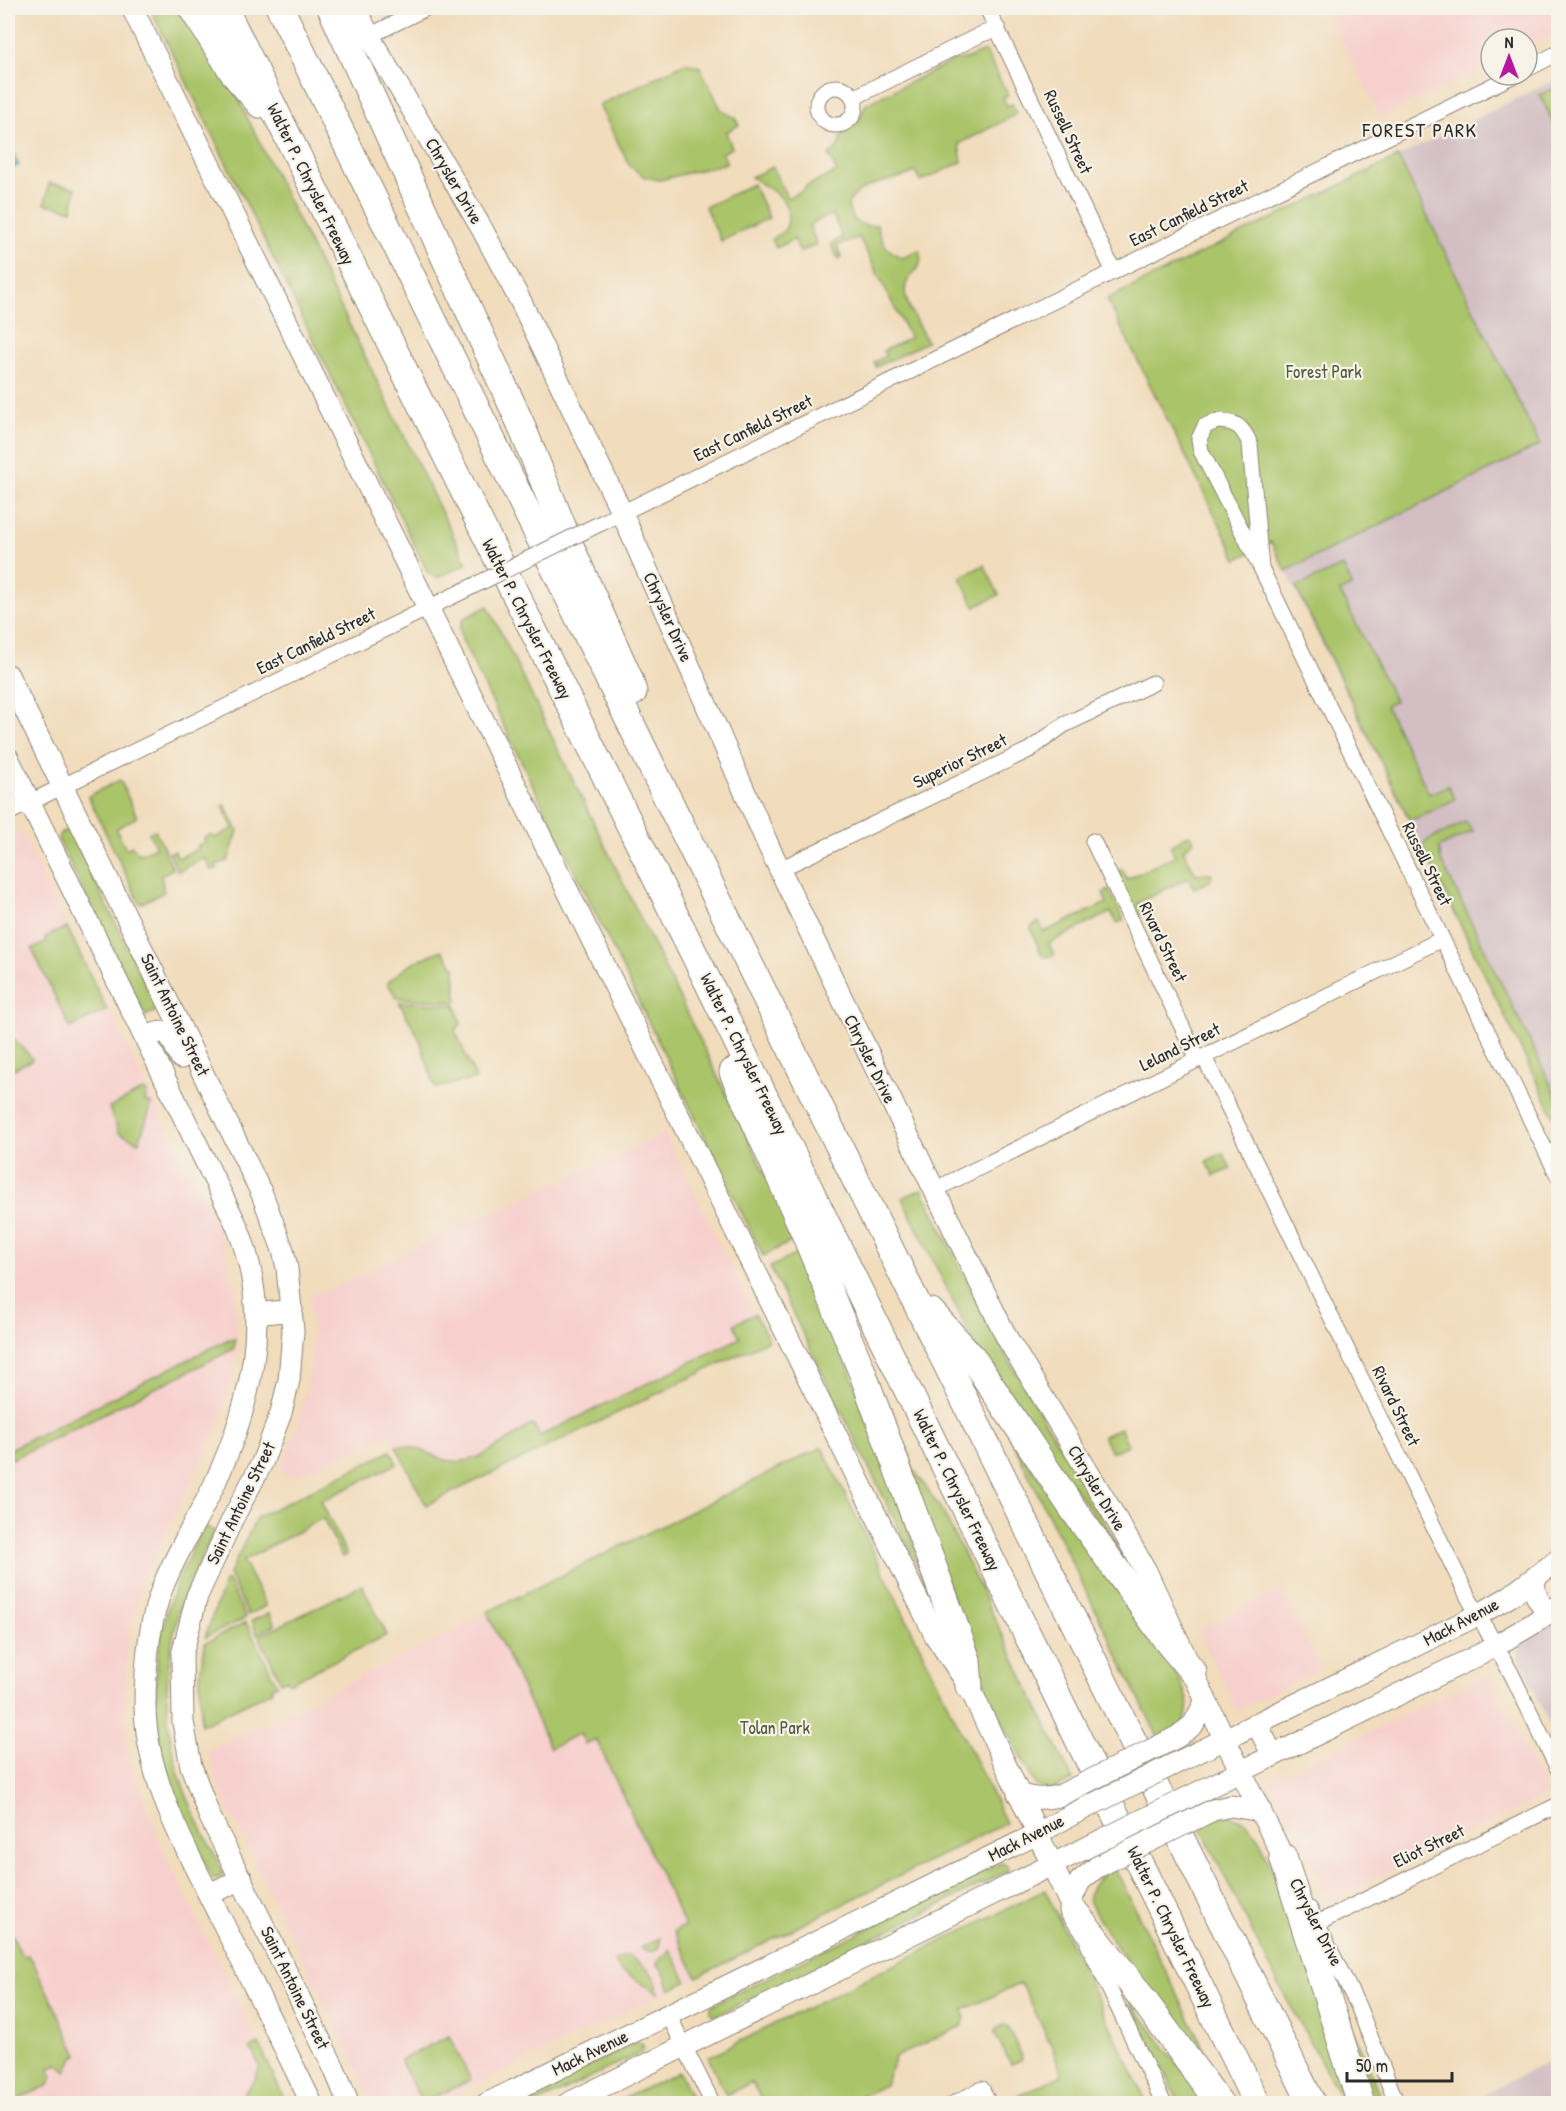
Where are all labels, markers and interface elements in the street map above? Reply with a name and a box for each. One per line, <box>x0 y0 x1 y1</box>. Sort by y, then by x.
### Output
north arrow <box>1479 27 1539 87</box>
text: N <box>1505 31 1514 53</box>
street label: Russell Street <box>1038 86 1099 179</box>
street label: Walter P. Chrysler Freeway <box>261 99 362 269</box>
district label: FOREST PARK <box>1361 116 1478 143</box>
street label: Chrysler Drive <box>420 133 489 228</box>
street label: East Canfield Street <box>1125 173 1253 252</box>
park label: Forest Park <box>1285 359 1362 384</box>
street label: East Canfield Street <box>689 388 817 467</box>
street label: Walter P. Chrysler Freeway <box>476 534 579 704</box>
street label: Chrysler Drive <box>638 568 699 666</box>
street label: East Canfield Street <box>252 601 380 680</box>
street label: Superior Street <box>909 727 1012 794</box>
street label: Russell Street <box>1396 818 1459 911</box>
street label: Rivard Street <box>1133 897 1194 987</box>
street label: Saint Antoine Street <box>135 949 216 1081</box>
street label: Walter P. Chrysler Freeway <box>694 969 795 1139</box>
street label: Chrysler Drive <box>838 1010 903 1107</box>
street label: Leland Street <box>1135 1016 1225 1077</box>
street label: Rivard Street <box>1366 1361 1427 1451</box>
street label: Walter P. Chrysler Freeway <box>907 1405 1008 1575</box>
street label: Saint Antoine Street <box>200 1437 281 1568</box>
street label: Chrysler Drive <box>1062 1440 1133 1535</box>
street label: Mack Avenue <box>1419 1591 1503 1652</box>
park label: Tolan Park <box>740 1715 810 1740</box>
street label: Mack Avenue <box>984 1808 1068 1867</box>
street label: Eliot Street <box>1389 1817 1469 1874</box>
street label: Walter P. Chrysler Freeway <box>1121 1842 1222 2012</box>
street label: Chrysler Drive <box>1284 1873 1349 1970</box>
street label: Saint Antoine Street <box>255 1922 336 2054</box>
street label: Mack Avenue <box>547 2023 632 2082</box>
scale bar <box>1347 2045 1452 2083</box>
text: 50 m <box>1356 2053 1388 2078</box>

